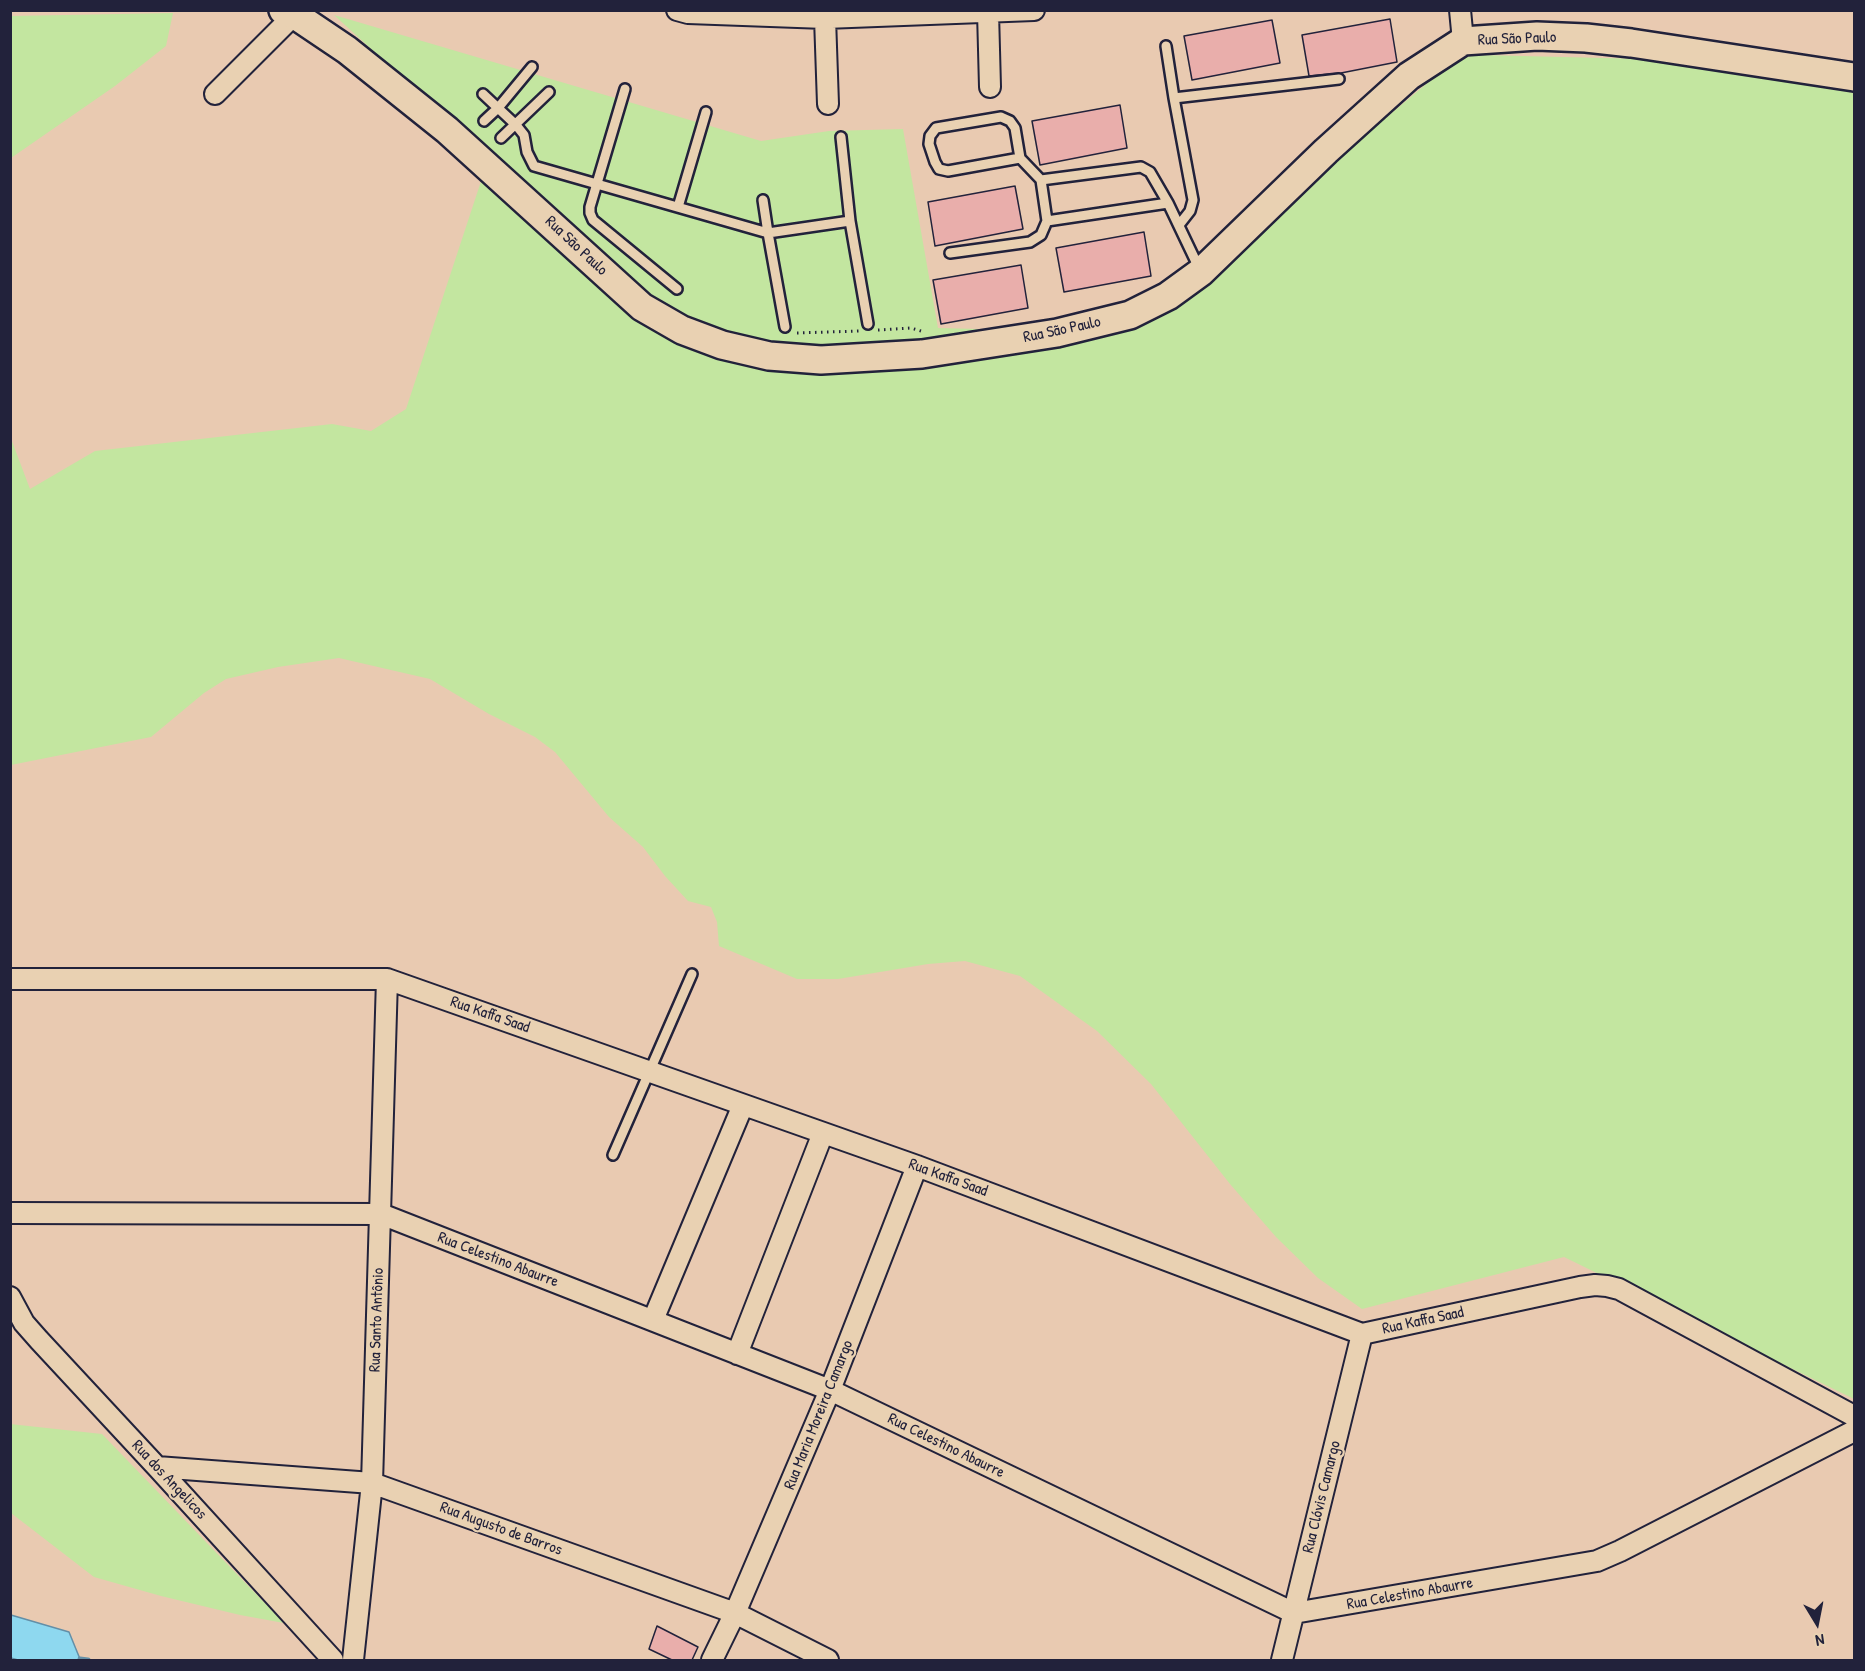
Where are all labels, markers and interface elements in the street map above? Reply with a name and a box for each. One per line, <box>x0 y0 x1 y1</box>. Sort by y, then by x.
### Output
street label: Rua São Paulo <box>1477 28 1557 50</box>
street label: Rua São Paulo <box>541 212 611 280</box>
street label: Rua São Paulo <box>1022 312 1102 348</box>
street label: Rua Kaffa Saad <box>448 992 532 1038</box>
street label: Rua Kaffa Saad <box>906 1155 990 1201</box>
street label: Rua Celestino Abaurre <box>435 1228 561 1292</box>
street label: Rua Santo Antônio <box>366 1268 388 1372</box>
street label: Rua Kaffa Saad <box>1381 1303 1465 1339</box>
street label: Rua Maria Moreira Camargo <box>780 1338 858 1492</box>
street label: Rua Celestino Abaurre <box>884 1409 1008 1483</box>
street label: Rua dos Angelicos <box>127 1436 211 1524</box>
street label: Rua Clóvis Camargo <box>1299 1439 1345 1555</box>
street label: Rua Augusto de Barros <box>437 1498 565 1560</box>
street label: Rua Celestino Abaurre <box>1345 1573 1475 1615</box>
north arrow <box>1787 1593 1847 1653</box>
text: N <box>1814 1629 1826 1652</box>

